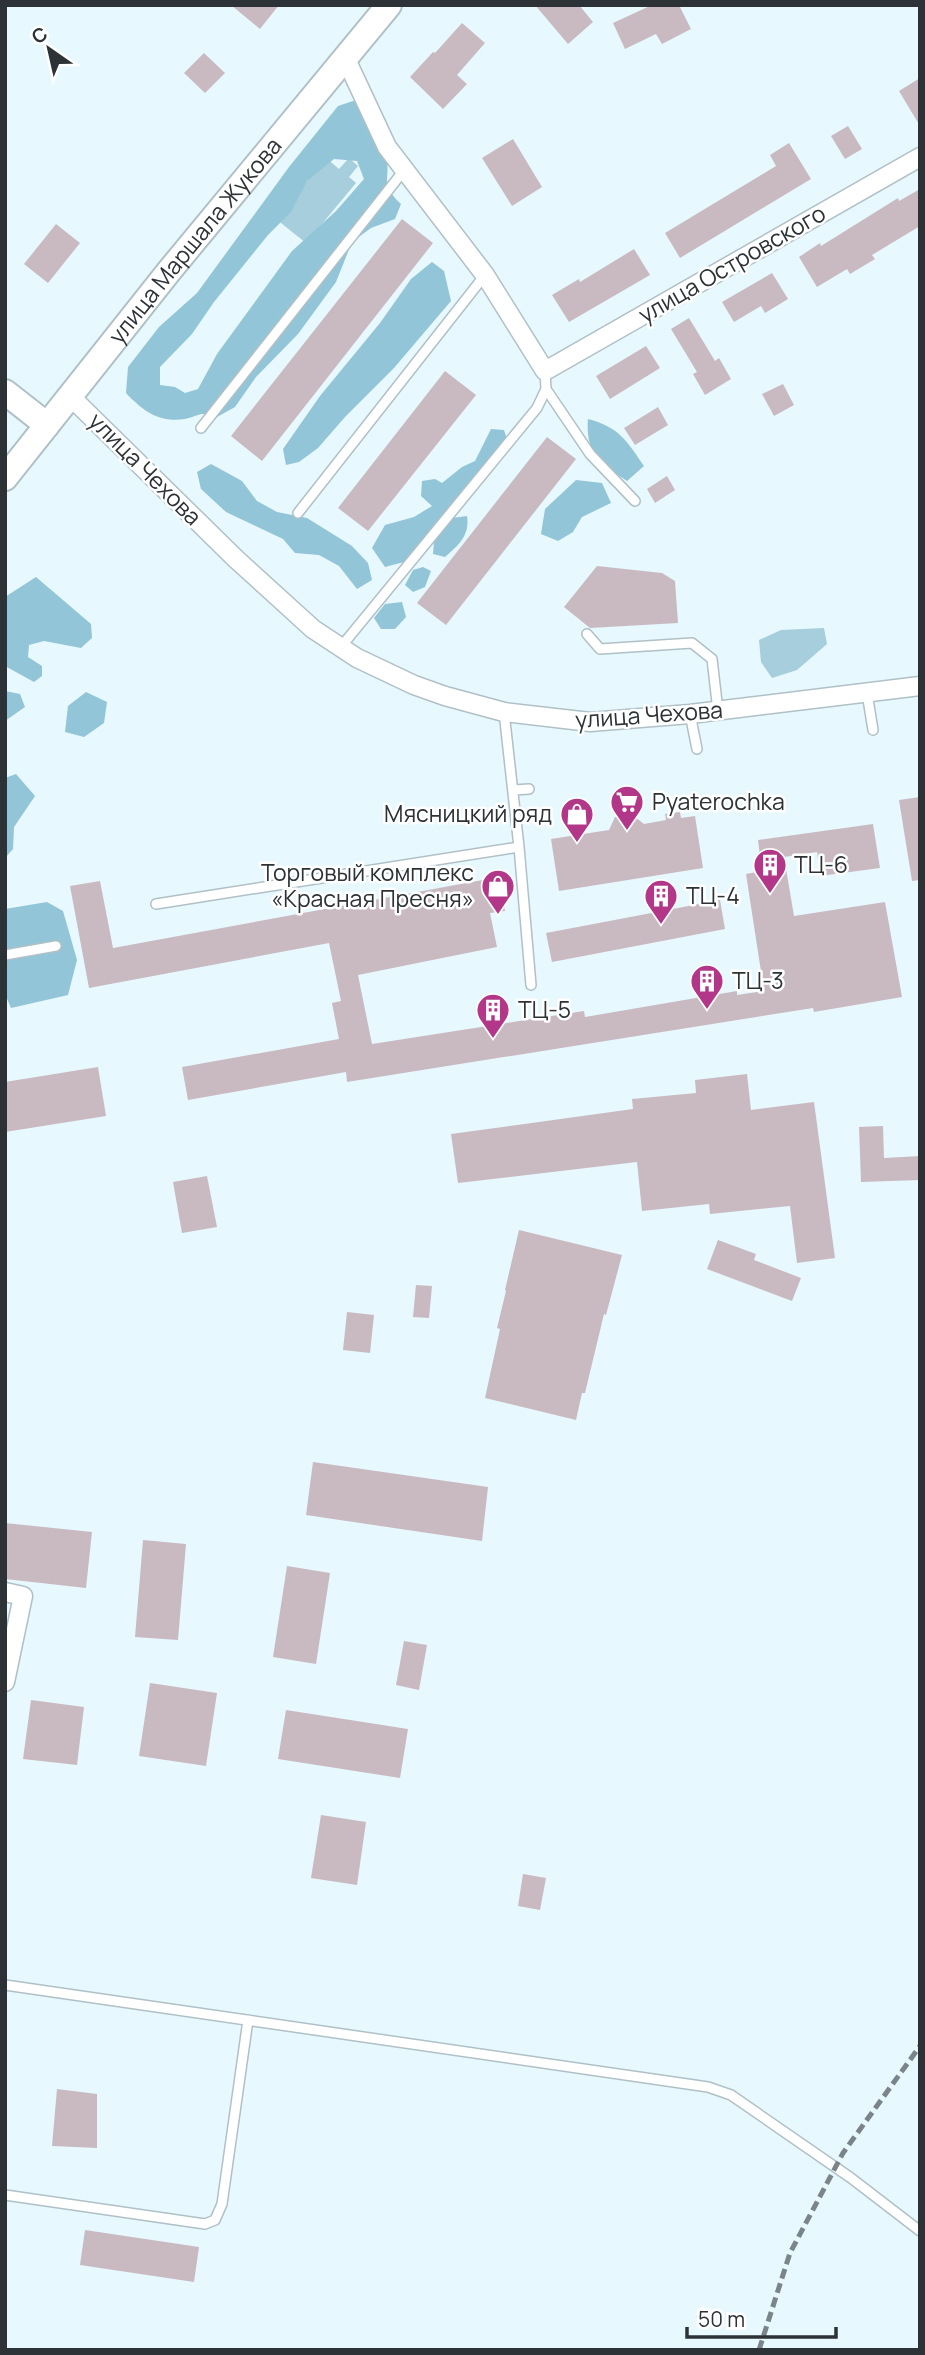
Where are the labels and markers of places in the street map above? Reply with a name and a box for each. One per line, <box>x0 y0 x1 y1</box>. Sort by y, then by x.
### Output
supermarket icon: Pyaterochka <box>608 783 646 832</box>
place label: Pyaterochka <box>652 785 785 817</box>
shop icon: Мясницкий ряд <box>558 795 596 844</box>
place label: Мясницкий ряд <box>384 797 552 829</box>
building icon: ТЦ-6 <box>751 846 789 895</box>
place label: ТЦ-6 <box>794 848 848 880</box>
place label: Торговый комплекс «Красная Пресня» <box>261 856 474 914</box>
shop icon: Торговый комплекс «Красная Пресня» <box>479 867 517 916</box>
building icon: ТЦ-4 <box>642 877 680 926</box>
place label: ТЦ-4 <box>686 879 740 911</box>
building icon: ТЦ-3 <box>688 962 726 1011</box>
place label: ТЦ-3 <box>732 964 784 996</box>
building icon: ТЦ-5 <box>474 991 512 1040</box>
place label: ТЦ-5 <box>518 993 571 1025</box>

